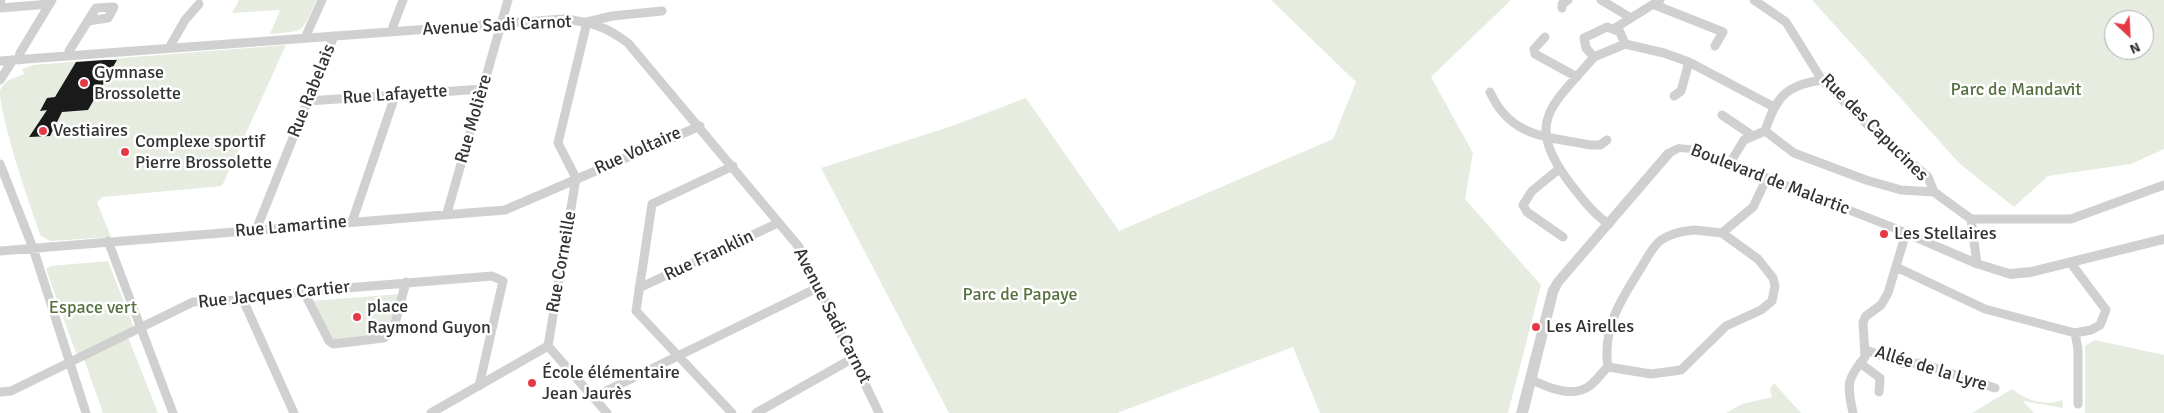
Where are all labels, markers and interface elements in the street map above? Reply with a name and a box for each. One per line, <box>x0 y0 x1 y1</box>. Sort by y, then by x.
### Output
north arrow <box>2104 10 2154 60</box>
street label: Avenue Sadi Carnot <box>422 11 572 41</box>
text: N <box>2127 38 2143 58</box>
street label: Rue Rabelais <box>283 41 341 141</box>
place label: Gymnase Brossolette <box>94 62 181 104</box>
street label: Rue des Capucines <box>1816 70 1932 186</box>
street label: Rue Molière <box>451 72 497 166</box>
marker: Gymnase Brossolette <box>78 77 90 89</box>
park label: Parc de Mandavit <box>1950 79 2082 101</box>
street label: Rue Lafayette <box>342 81 448 109</box>
place label: Vestiaires <box>53 120 128 142</box>
street label: Rue Voltaire <box>591 122 685 180</box>
marker: Vestiaires <box>37 125 49 137</box>
place label: Complexe sportif Pierre Brossolette <box>135 131 272 173</box>
street label: Boulevard de Malartic <box>1687 140 1853 220</box>
marker: Complexe sportif Pierre Brossolette <box>119 146 131 158</box>
street label: Rue Corneille <box>542 209 582 315</box>
street label: Rue Lamartine <box>234 211 348 243</box>
place label: Les Stellaires <box>1894 223 1997 245</box>
street label: Rue Franklin <box>661 226 757 286</box>
marker: Les Stellaires <box>1878 228 1890 240</box>
street label: Avenue Sadi Carnot <box>788 245 876 387</box>
street label: Rue Jacques Cartier <box>197 276 351 314</box>
park label: Parc de Papaye <box>963 284 1077 306</box>
place label: place Raymond Guyon <box>367 296 491 338</box>
park label: Espace vert <box>49 297 137 319</box>
marker: place Raymond Guyon <box>351 311 363 323</box>
place label: Les Airelles <box>1546 316 1634 338</box>
marker: Les Airelles <box>1530 321 1542 333</box>
street label: Allée de la Lyre <box>1872 342 1990 396</box>
place label: École élémentaire Jean Jaurès <box>542 362 680 404</box>
marker: École élémentaire Jean Jaurès <box>526 377 538 389</box>

